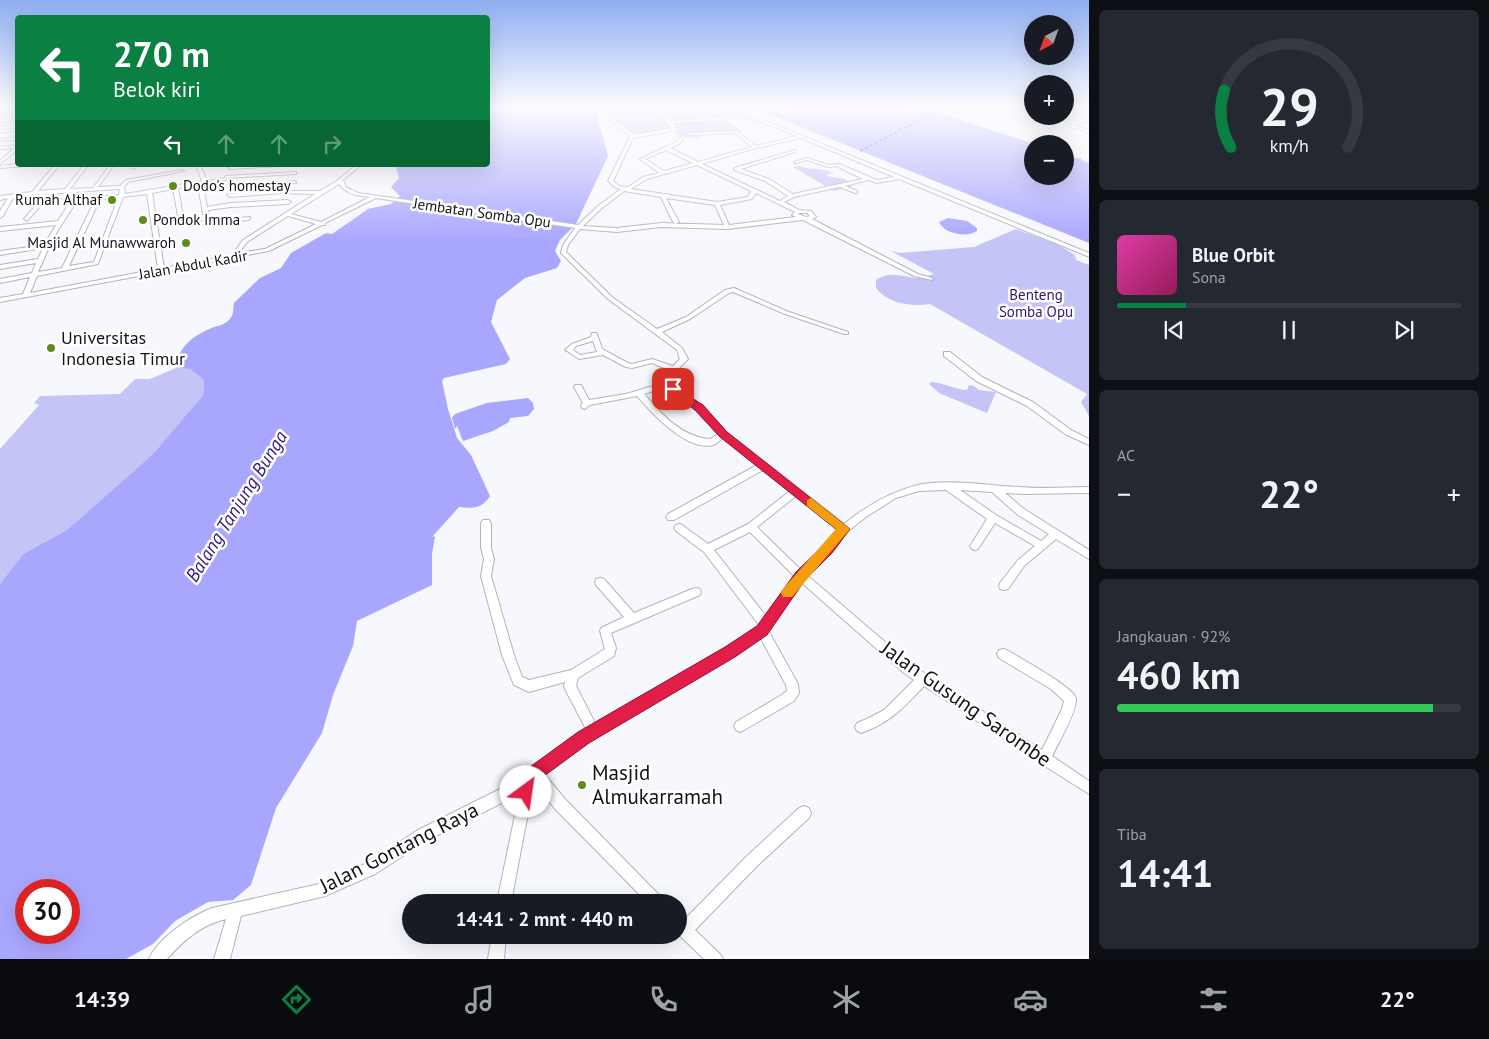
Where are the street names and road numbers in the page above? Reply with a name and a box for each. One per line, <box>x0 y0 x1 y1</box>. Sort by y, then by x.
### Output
street label: Jembatan Somba Opu <box>411 193 552 232</box>
street label: Jalan Abdul Kadir <box>136 246 249 284</box>
street label: Jalan Gusung Sarombe <box>875 634 1057 773</box>
street label: Jalan Gontang Raya <box>314 796 483 900</box>

